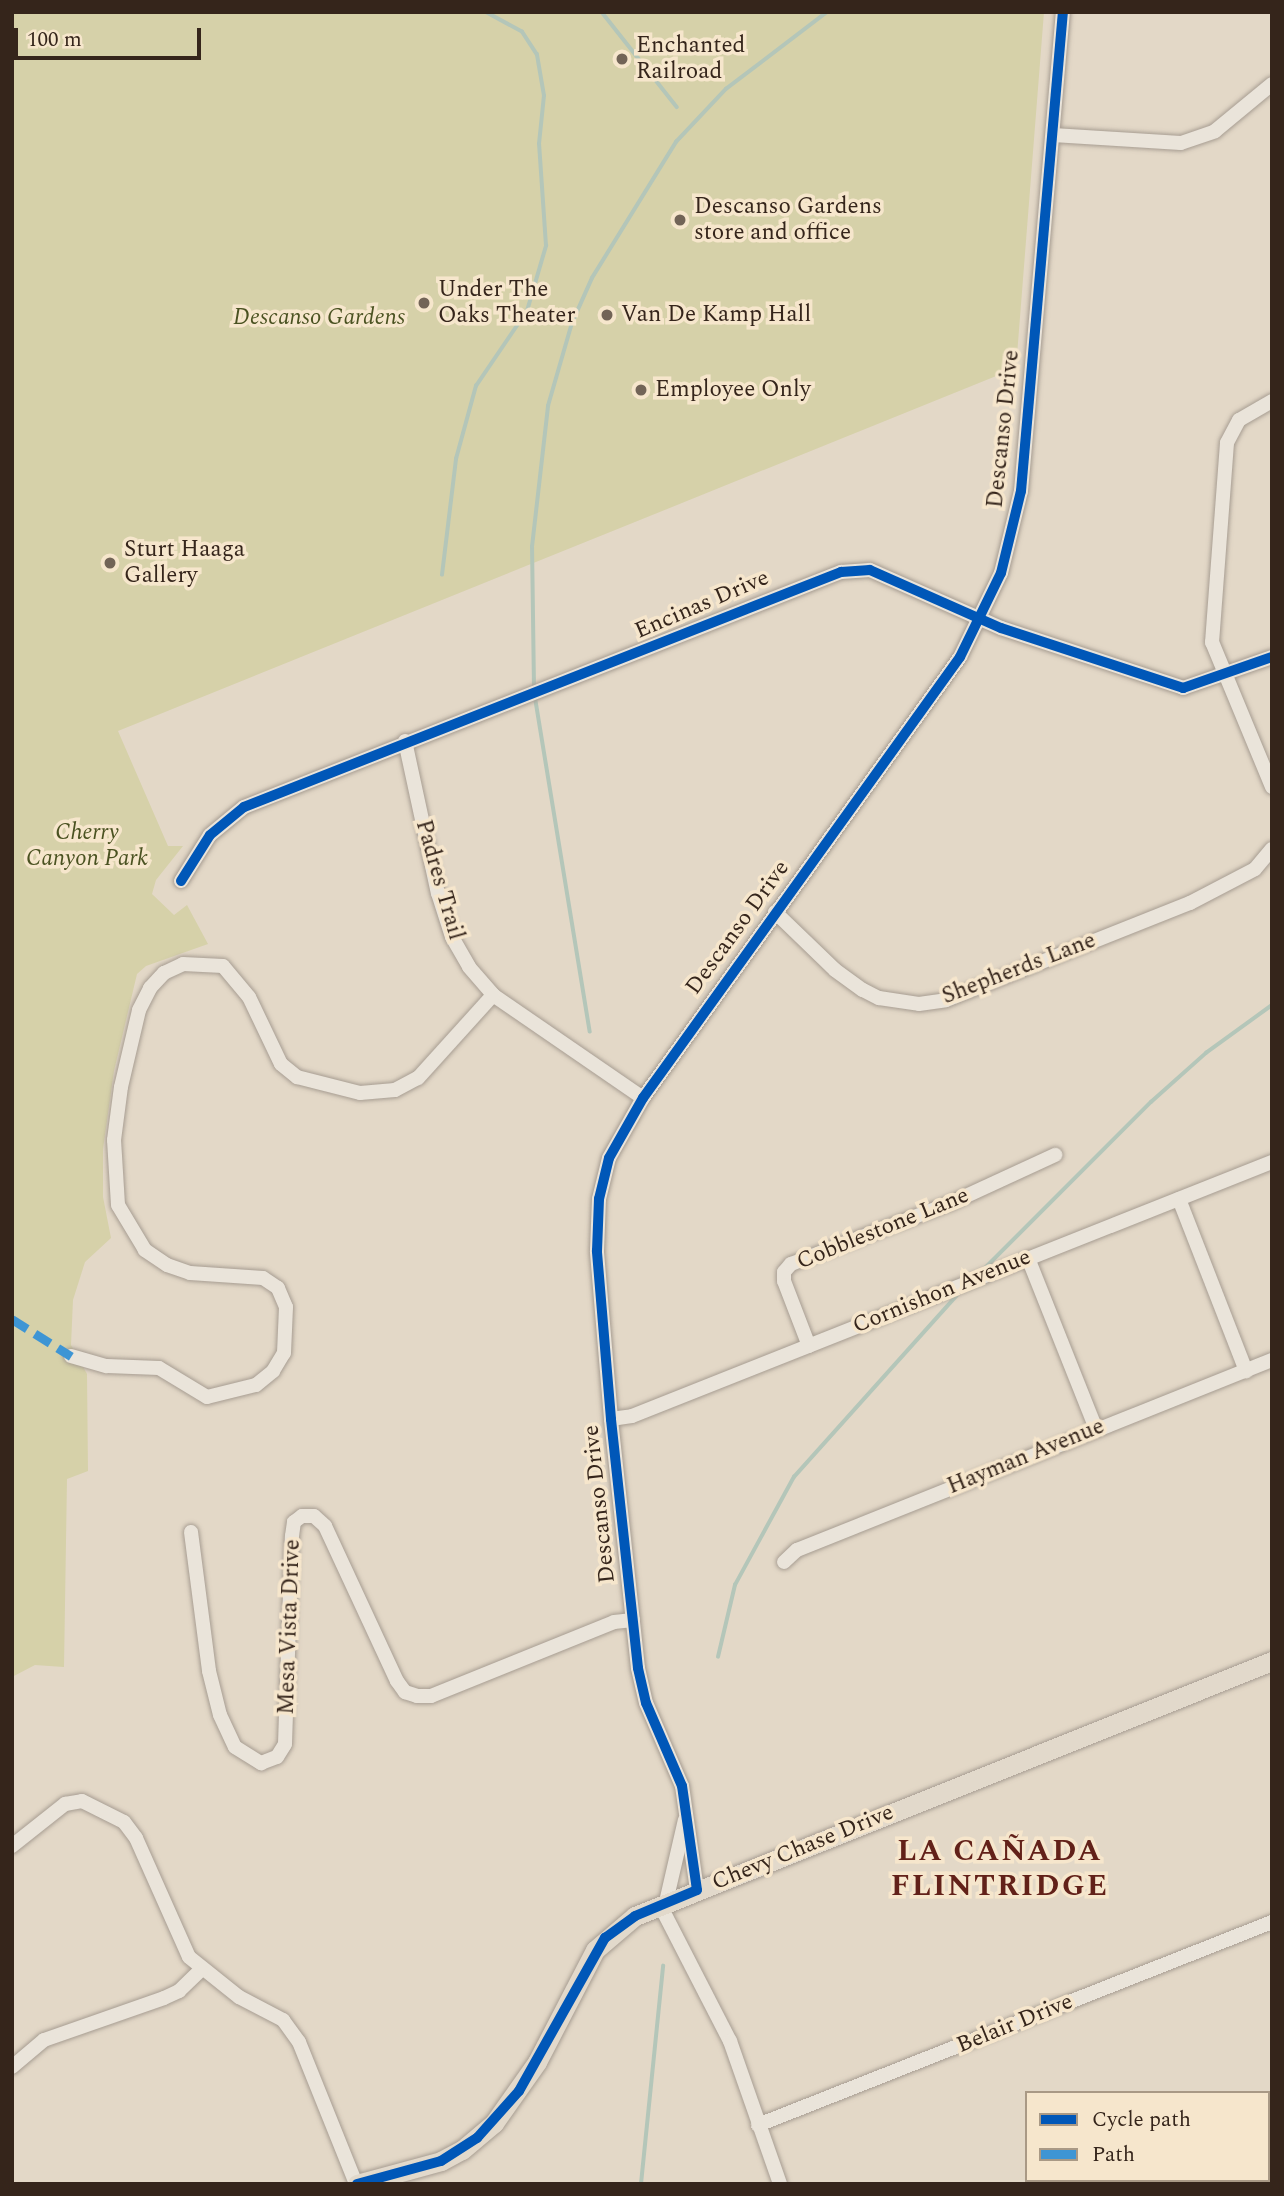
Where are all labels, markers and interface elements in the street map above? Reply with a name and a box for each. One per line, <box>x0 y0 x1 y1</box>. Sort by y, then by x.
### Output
scale bar <box>18 14 205 58</box>
text: 100 m <box>27 24 82 56</box>
place label: Enchanted Railroad <box>636 32 745 86</box>
marker: Enchanted Railroad <box>614 51 630 67</box>
place label: Descanso Gardens store and office <box>694 193 882 247</box>
marker: Descanso Gardens store and office <box>672 212 688 228</box>
place label: Under The Oaks Theater <box>438 276 576 330</box>
marker: Under The Oaks Theater <box>416 295 432 311</box>
place label: Van De Kamp Hall <box>621 301 811 329</box>
park label: Descanso Gardens <box>233 304 405 332</box>
marker: Van De Kamp Hall <box>599 307 615 323</box>
street label: Descanso Drive <box>982 349 1026 509</box>
place label: Employee Only <box>655 376 811 404</box>
marker: Employee Only <box>633 382 649 398</box>
place label: Sturt Haaga Gallery <box>124 536 245 590</box>
marker: Sturt Haaga Gallery <box>102 555 118 571</box>
street label: Encinas Drive <box>631 564 773 646</box>
street label: Padres Trail <box>409 817 469 943</box>
park label: Cherry Canyon Park <box>26 819 148 873</box>
street label: Descanso Drive <box>680 856 796 1000</box>
street label: Shepherds Lane <box>938 927 1100 1011</box>
street label: Cobblestone Lane <box>793 1182 973 1276</box>
street label: Cornishon Avenue <box>849 1244 1035 1340</box>
street label: Hayman Avenue <box>944 1413 1108 1501</box>
street label: Descanso Drive <box>578 1424 622 1584</box>
street label: Mesa Vista Drive <box>273 1539 307 1715</box>
street label: Chevy Chase Drive <box>708 1799 898 1897</box>
district label: LA CAÑADA FLINTRIDGE <box>892 1833 1108 1904</box>
street label: Belair Drive <box>953 1988 1077 2060</box>
legend <box>1025 2091 1270 2182</box>
text: Cycle path <box>1092 2104 1191 2136</box>
text: Path <box>1092 2139 1135 2171</box>

